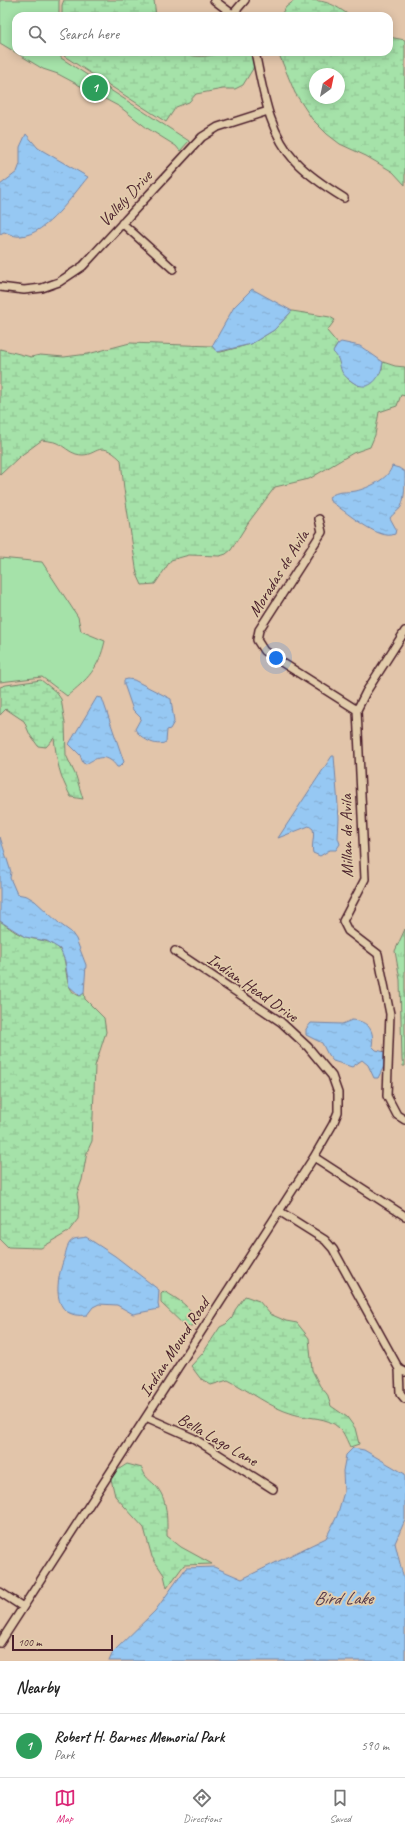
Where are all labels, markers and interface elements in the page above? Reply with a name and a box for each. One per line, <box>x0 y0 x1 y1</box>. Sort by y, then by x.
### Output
search box <box>12 12 393 56</box>
icon: search <box>26 23 48 45</box>
text: Search here <box>58 25 119 44</box>
north arrow <box>309 68 345 104</box>
pin: 1 <box>82 73 108 103</box>
street label: Vallely Drive <box>94 165 158 231</box>
street label: Moradas de Avila <box>243 524 314 620</box>
your location <box>266 648 286 668</box>
street label: Millan de Avila <box>335 793 358 878</box>
street label: Indian Head Drive <box>203 948 303 1027</box>
street label: Indian Mound Road <box>135 1292 215 1401</box>
street label: Bella Lago Lane <box>174 1408 263 1471</box>
water label: Bird Lake <box>314 1587 375 1609</box>
scale bar <box>12 1633 113 1652</box>
text: 100 m <box>18 1635 42 1649</box>
text: Nearby <box>16 1677 59 1698</box>
text: Robert H. Barnes Memorial Park <box>54 1728 224 1747</box>
text: 1 <box>26 1738 32 1754</box>
text: 590 m <box>361 1738 389 1754</box>
text: Park <box>54 1747 75 1763</box>
tab: Map <box>54 1787 76 1825</box>
tab: Directions <box>183 1787 222 1825</box>
tab: Saved <box>329 1787 351 1825</box>

